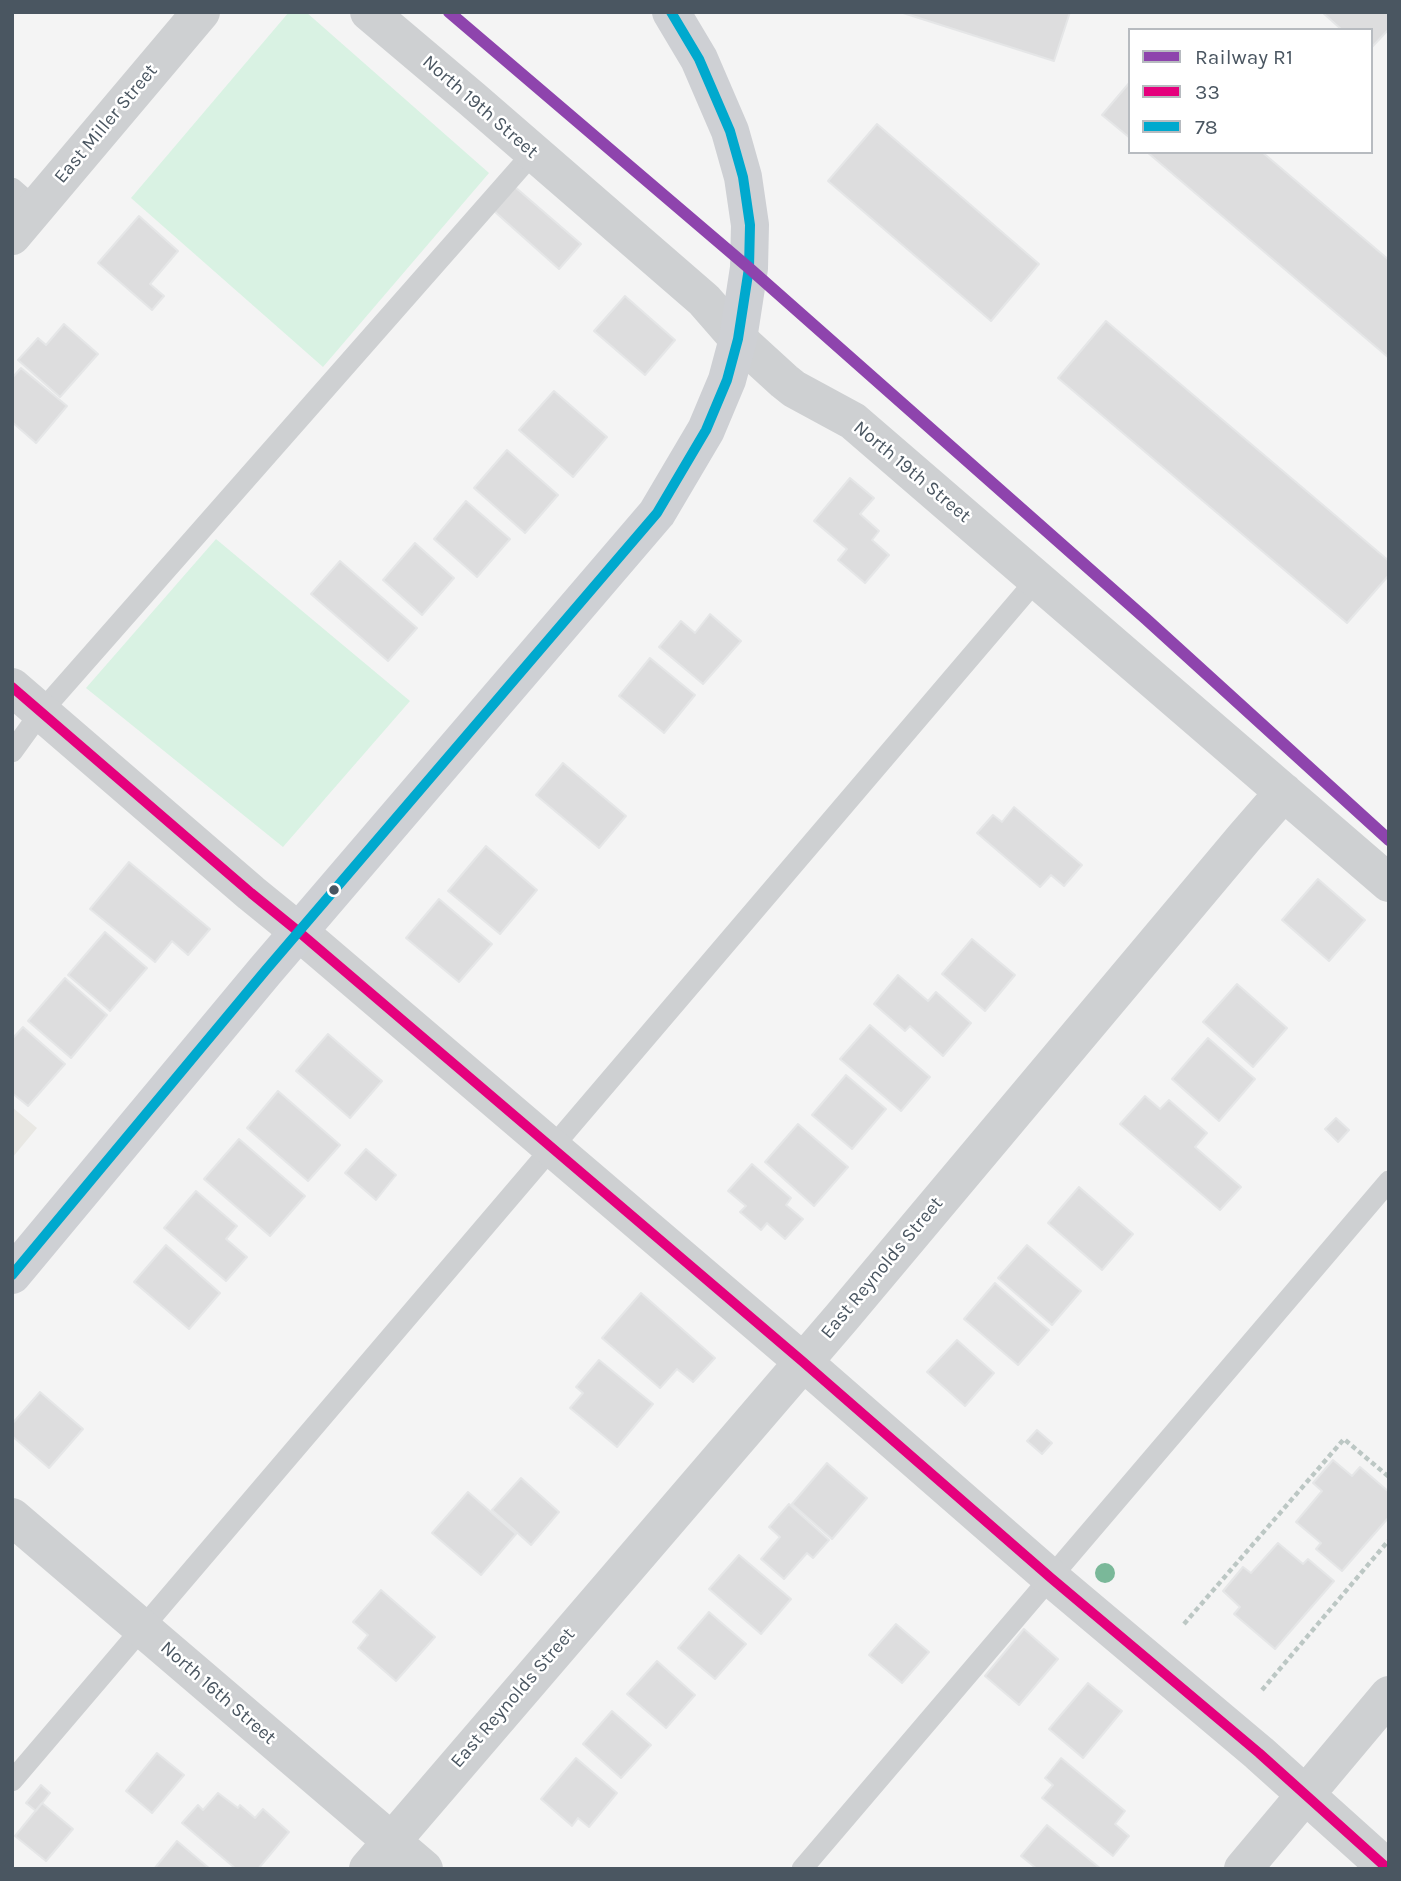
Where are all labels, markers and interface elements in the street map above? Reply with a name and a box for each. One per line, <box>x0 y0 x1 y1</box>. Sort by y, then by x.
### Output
legend <box>1128 28 1373 154</box>
text: Railway R1 <box>1195 45 1293 69</box>
street label: North 19th Street <box>417 51 543 163</box>
street label: East Miller Street <box>50 60 162 188</box>
text: 33 <box>1195 80 1220 104</box>
text: 78 <box>1195 115 1218 139</box>
street label: North 19th Street <box>849 416 975 528</box>
unlabelled marker <box>327 883 341 897</box>
street label: East Reynolds Street <box>816 1192 948 1344</box>
street label: East Reynolds Street <box>446 1623 580 1773</box>
street label: North 16th Street <box>156 1637 280 1749</box>

